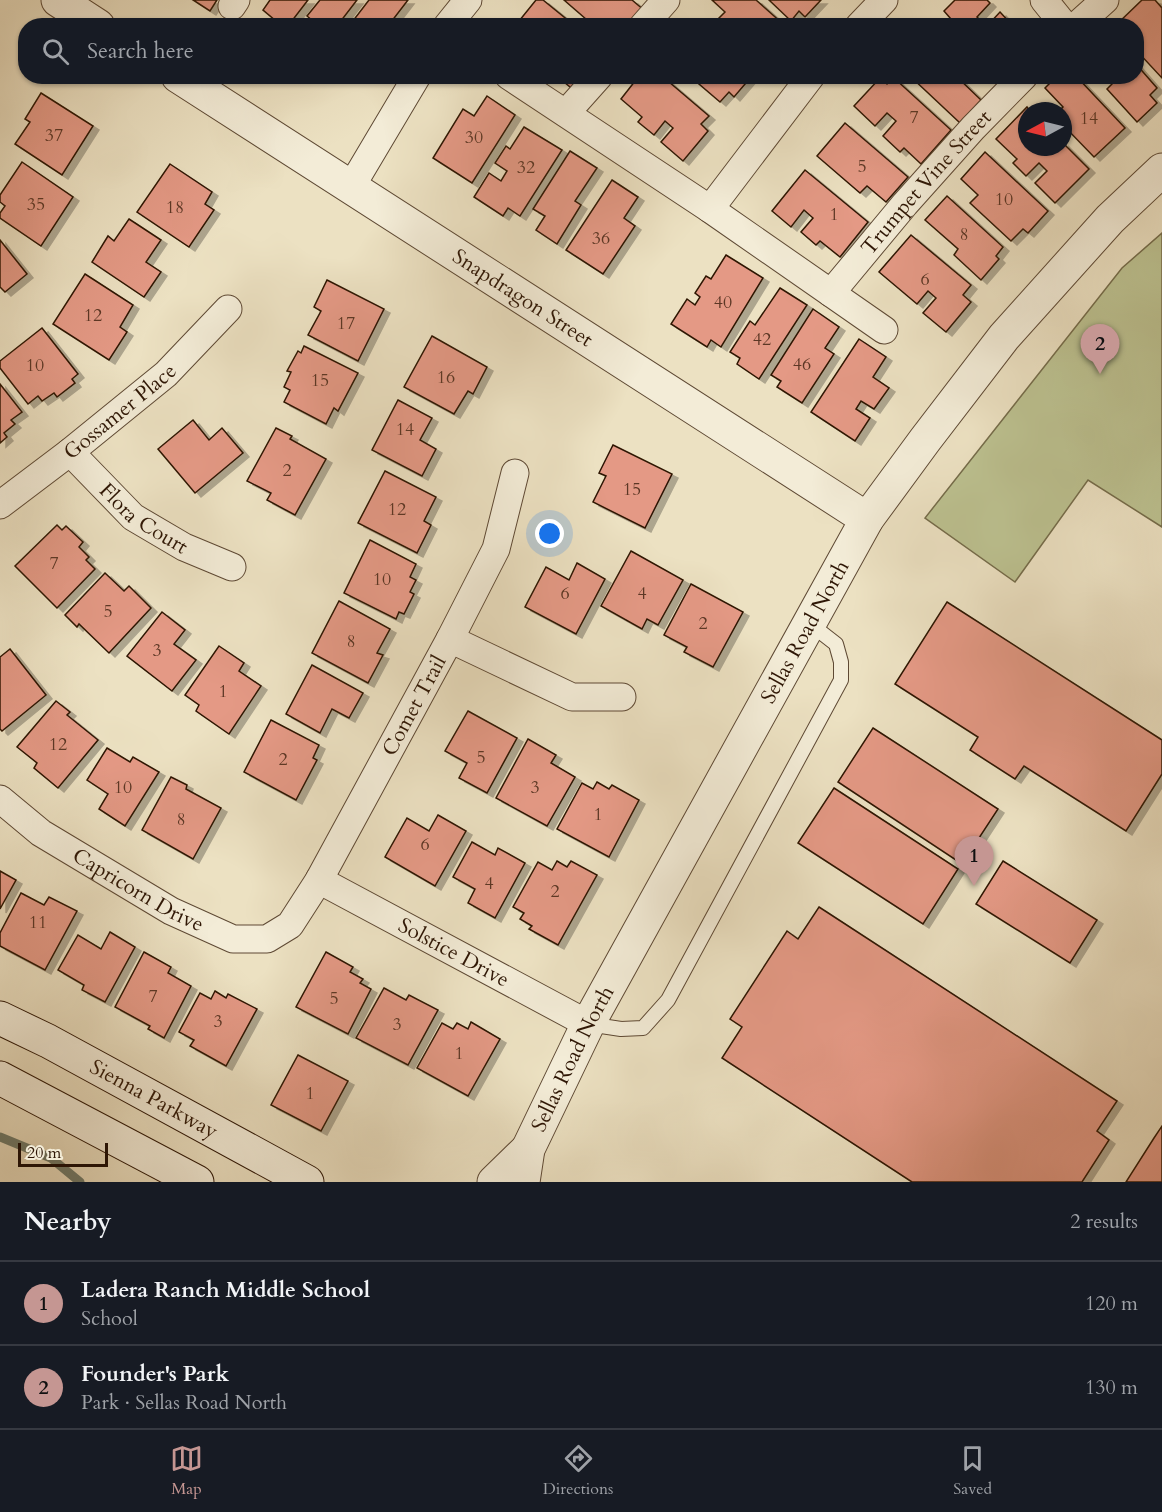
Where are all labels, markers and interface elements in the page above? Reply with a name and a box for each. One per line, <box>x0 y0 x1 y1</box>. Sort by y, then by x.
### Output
search box <box>18 18 1144 84</box>
icon: search <box>39 35 72 68</box>
text: Search here <box>87 36 194 66</box>
north arrow <box>1018 102 1072 156</box>
street label: Trumpet Vine Street <box>855 103 998 261</box>
house number: 7 <box>909 105 919 130</box>
house number: 14 <box>1080 106 1098 131</box>
house number: 37 <box>45 123 63 148</box>
house number: 30 <box>465 125 483 150</box>
house number: 5 <box>857 154 867 179</box>
house number: 32 <box>517 155 535 180</box>
house number: 10 <box>995 187 1013 212</box>
house number: 35 <box>27 192 45 217</box>
house number: 18 <box>166 195 184 220</box>
house number: 1 <box>829 202 839 227</box>
house number: 8 <box>959 222 969 247</box>
house number: 36 <box>592 226 610 251</box>
street label: Snapdragon Street <box>447 242 599 354</box>
house number: 6 <box>920 267 930 292</box>
house number: 40 <box>714 290 732 315</box>
house number: 12 <box>84 303 102 328</box>
house number: 17 <box>337 311 355 336</box>
pin: 2 <box>1080 324 1120 374</box>
house number: 42 <box>753 327 771 352</box>
house number: 46 <box>793 352 811 377</box>
house number: 10 <box>26 353 44 378</box>
street label: Gossamer Place <box>58 358 183 467</box>
house number: 16 <box>437 365 455 390</box>
house number: 15 <box>311 368 329 393</box>
house number: 14 <box>396 417 414 442</box>
house number: 2 <box>282 458 292 483</box>
street label: Flora Court <box>93 477 194 561</box>
house number: 15 <box>623 477 641 502</box>
house number: 12 <box>388 497 406 522</box>
your location <box>535 519 564 548</box>
house number: 7 <box>49 551 59 576</box>
street label: Sellas Road North <box>754 555 857 709</box>
house number: 10 <box>373 567 391 592</box>
house number: 6 <box>560 581 570 606</box>
house number: 4 <box>637 581 647 606</box>
house number: 5 <box>103 599 113 624</box>
house number: 2 <box>698 611 708 636</box>
house number: 8 <box>346 629 356 654</box>
house number: 3 <box>152 638 162 663</box>
street label: Comet Trail <box>375 650 453 761</box>
house number: 1 <box>218 679 228 704</box>
house number: 12 <box>49 732 67 757</box>
house number: 5 <box>476 745 486 770</box>
house number: 2 <box>278 747 288 772</box>
house number: 10 <box>114 775 132 800</box>
house number: 3 <box>530 775 540 800</box>
house number: 1 <box>593 802 603 827</box>
house number: 8 <box>176 807 186 832</box>
house number: 6 <box>420 832 430 857</box>
pin: 1 <box>954 836 994 886</box>
street label: Capricorn Drive <box>67 841 208 939</box>
house number: 4 <box>484 871 494 896</box>
house number: 2 <box>550 879 560 904</box>
house number: 11 <box>29 910 47 935</box>
street label: Solstice Drive <box>393 911 514 994</box>
street label: Sellas Road North <box>524 980 622 1137</box>
house number: 7 <box>148 984 158 1009</box>
house number: 5 <box>329 986 339 1011</box>
house number: 3 <box>213 1009 223 1034</box>
house number: 3 <box>392 1012 402 1037</box>
house number: 1 <box>454 1041 464 1066</box>
street label: Sienna Parkway <box>85 1052 223 1146</box>
house number: 1 <box>305 1081 315 1106</box>
scale bar <box>18 1140 108 1168</box>
text: 20 m <box>27 1142 61 1164</box>
text: Nearby <box>24 1204 112 1239</box>
text: 2 results <box>1070 1208 1138 1235</box>
text: Ladera Ranch Middle School <box>81 1275 370 1305</box>
text: 1 <box>38 1290 49 1317</box>
text: 120 m <box>1085 1290 1138 1317</box>
text: School <box>81 1305 138 1332</box>
text: Founder's Park <box>81 1359 229 1389</box>
text: 2 <box>38 1374 49 1401</box>
text: 130 m <box>1085 1374 1138 1401</box>
text: Park · Sellas Road North <box>81 1389 287 1416</box>
tab: Map <box>170 1442 203 1500</box>
tab: Directions <box>543 1442 613 1500</box>
tab: Saved <box>953 1442 992 1500</box>

